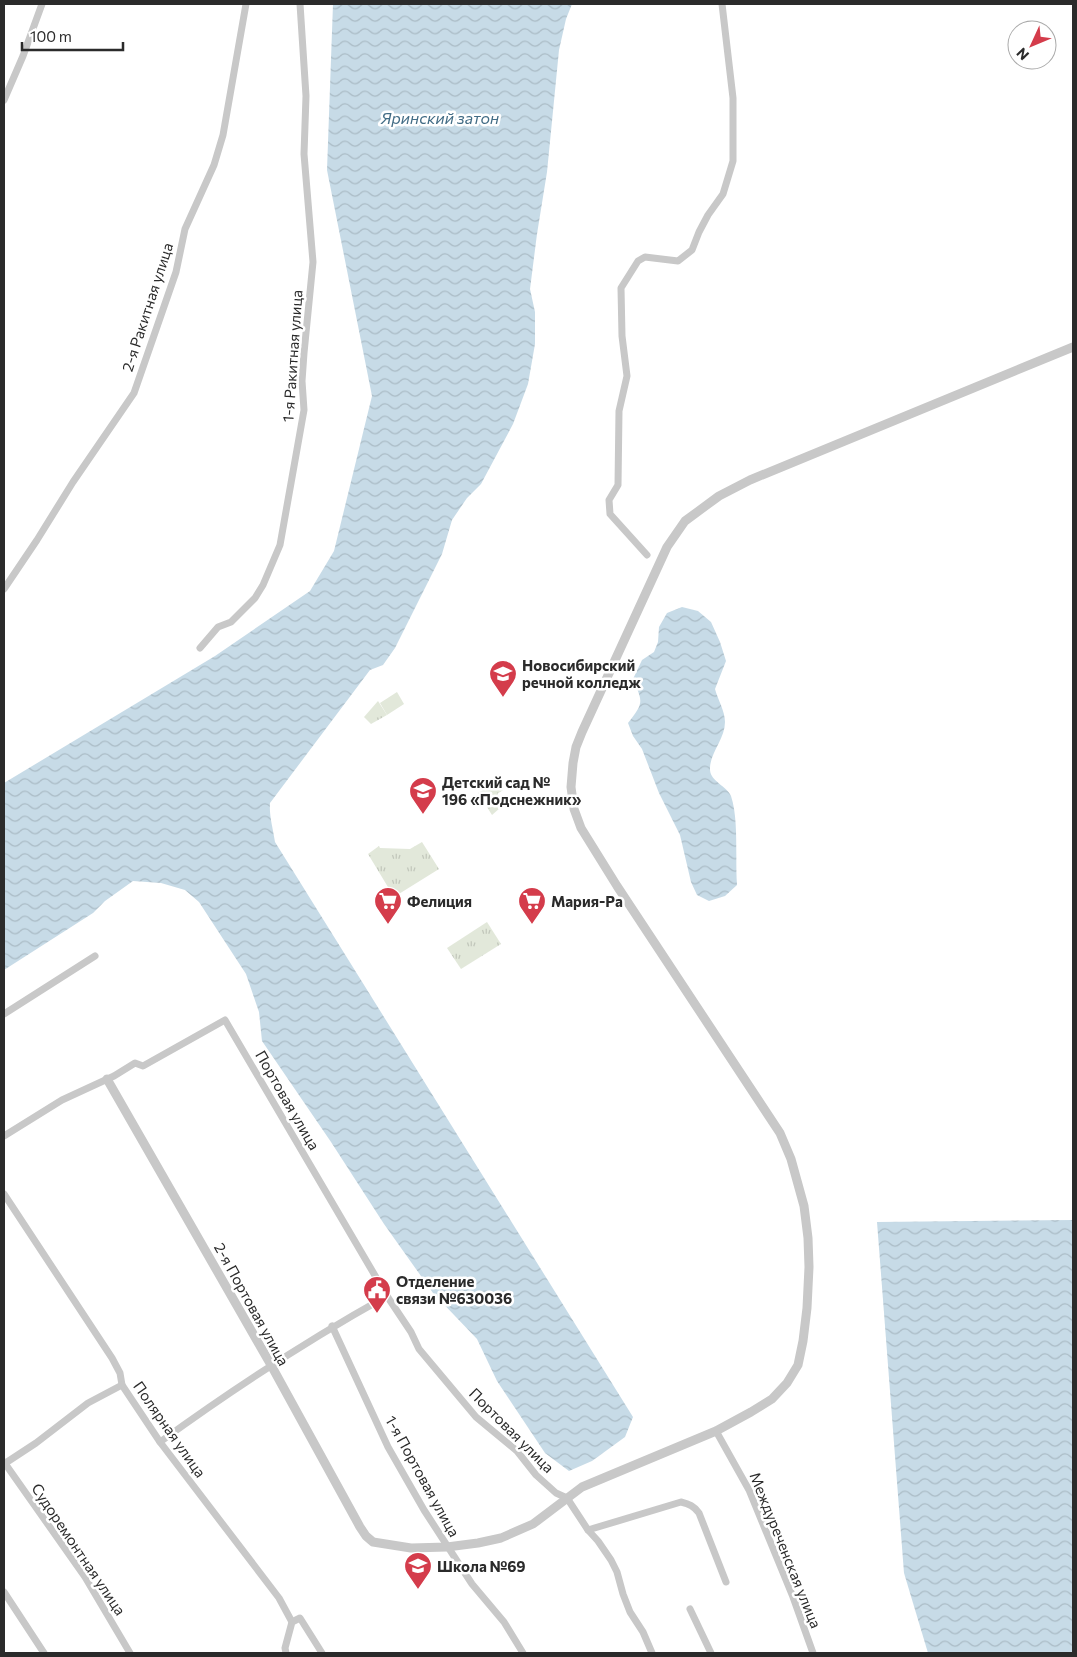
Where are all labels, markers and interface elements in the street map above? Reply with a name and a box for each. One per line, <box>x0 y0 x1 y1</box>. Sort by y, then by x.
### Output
scale bar <box>22 20 124 52</box>
north arrow <box>1007 20 1057 70</box>
text: 100 m <box>30 27 72 45</box>
text: N <box>1013 45 1032 64</box>
water label: Яринский затон <box>380 108 499 127</box>
street label: 2-я Ракитная улица <box>118 240 176 374</box>
street label: 1-я Ракитная улица <box>278 289 306 423</box>
place label: Новосибирский речной колледж <box>522 656 641 691</box>
school or university icon: Новосибирский речной колледж <box>488 659 518 698</box>
place label: Детский сад № 196 «Подснежник» <box>442 773 582 808</box>
school or university icon: Детский сад № 196 «Подснежник» <box>408 776 438 815</box>
supermarket icon: Фелиция <box>373 886 403 925</box>
supermarket icon: Мария-Ра <box>517 886 547 925</box>
place label: Фелиция <box>407 892 472 910</box>
place label: Мария-Ра <box>551 892 623 910</box>
street label: Портовая улица <box>252 1047 324 1153</box>
street label: 2-я Портовая улица <box>211 1239 293 1369</box>
place label: Отделение связи №630036 <box>396 1272 512 1307</box>
public building icon: Отделение связи №630036 <box>362 1275 392 1314</box>
street label: Полярная улица <box>130 1377 210 1481</box>
street label: Портовая улица <box>466 1384 558 1476</box>
street label: 1-я Портовая улица <box>382 1412 464 1540</box>
street label: Междуреченская улица <box>746 1469 826 1631</box>
street label: Судоремонтная улица <box>28 1480 130 1618</box>
school or university icon: Школа №69 <box>403 1551 433 1590</box>
place label: Школа №69 <box>437 1557 526 1575</box>

